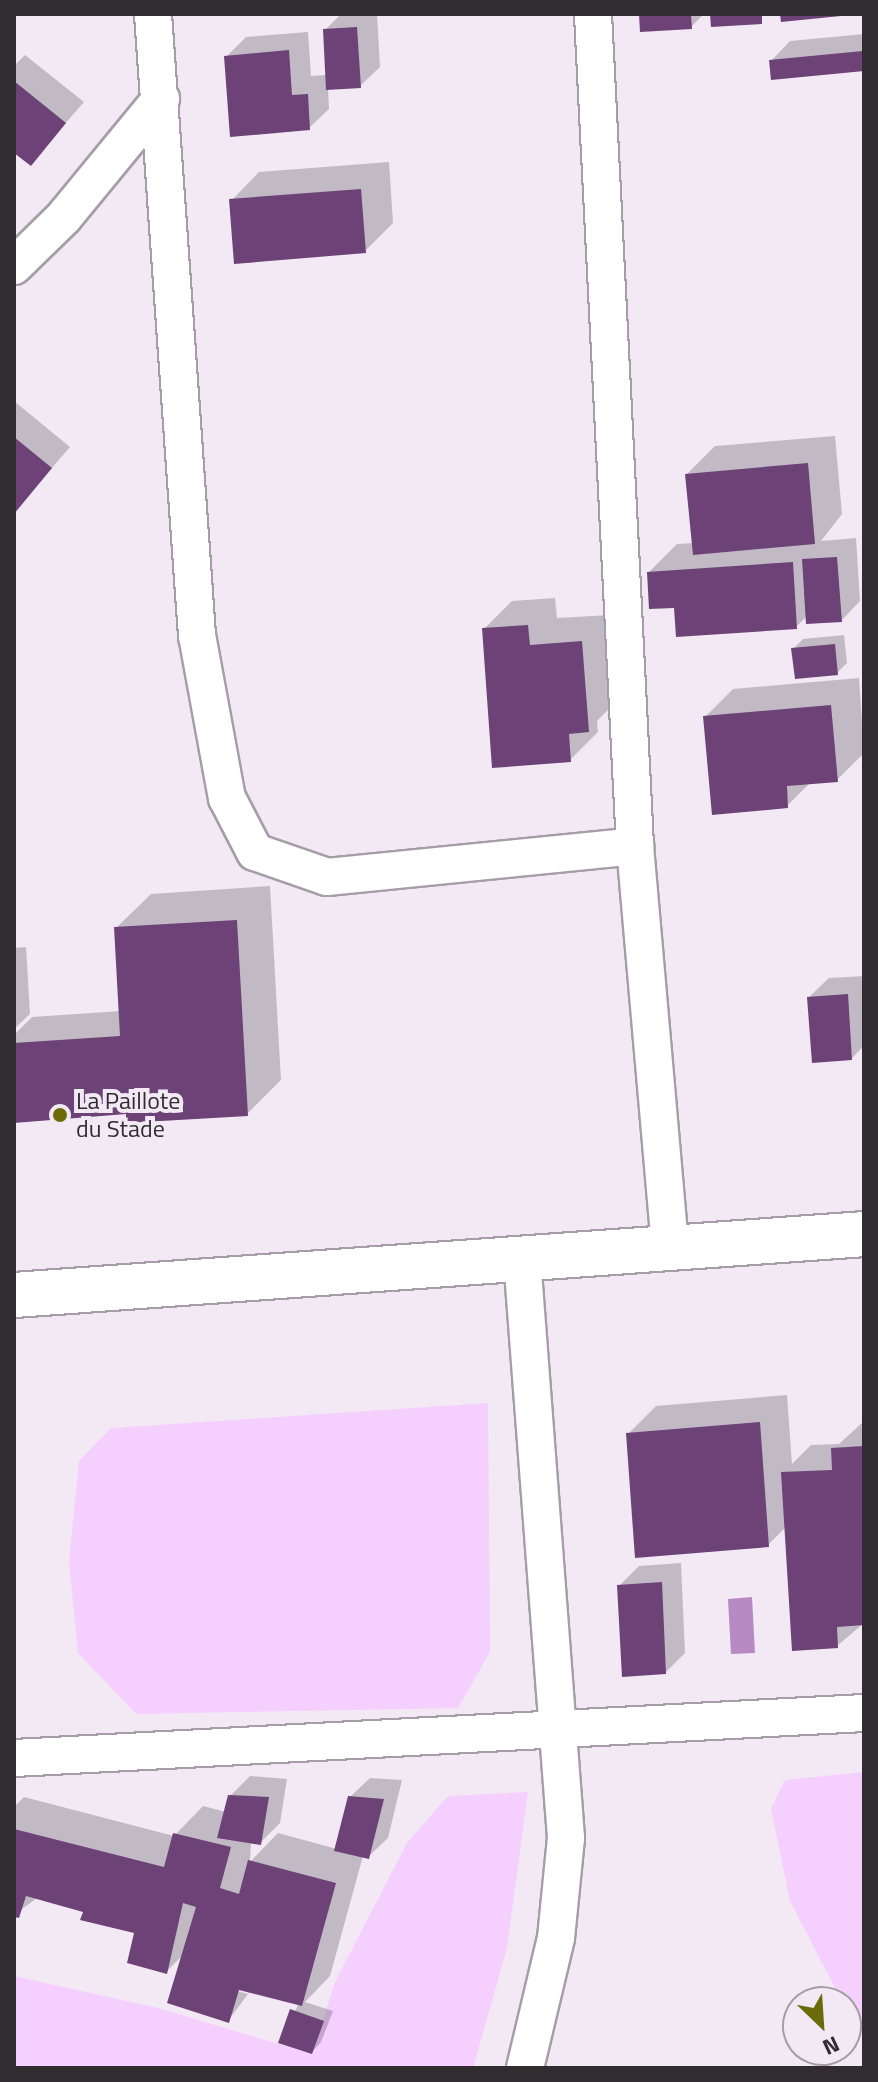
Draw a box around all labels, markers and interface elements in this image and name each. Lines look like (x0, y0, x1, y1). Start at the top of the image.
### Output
place label: La Paillote du Stade (76, 1087, 180, 1143)
marker: La Paillote du Stade (51, 1106, 69, 1124)
north arrow (782, 1986, 862, 2066)
text: N (817, 2027, 845, 2065)

